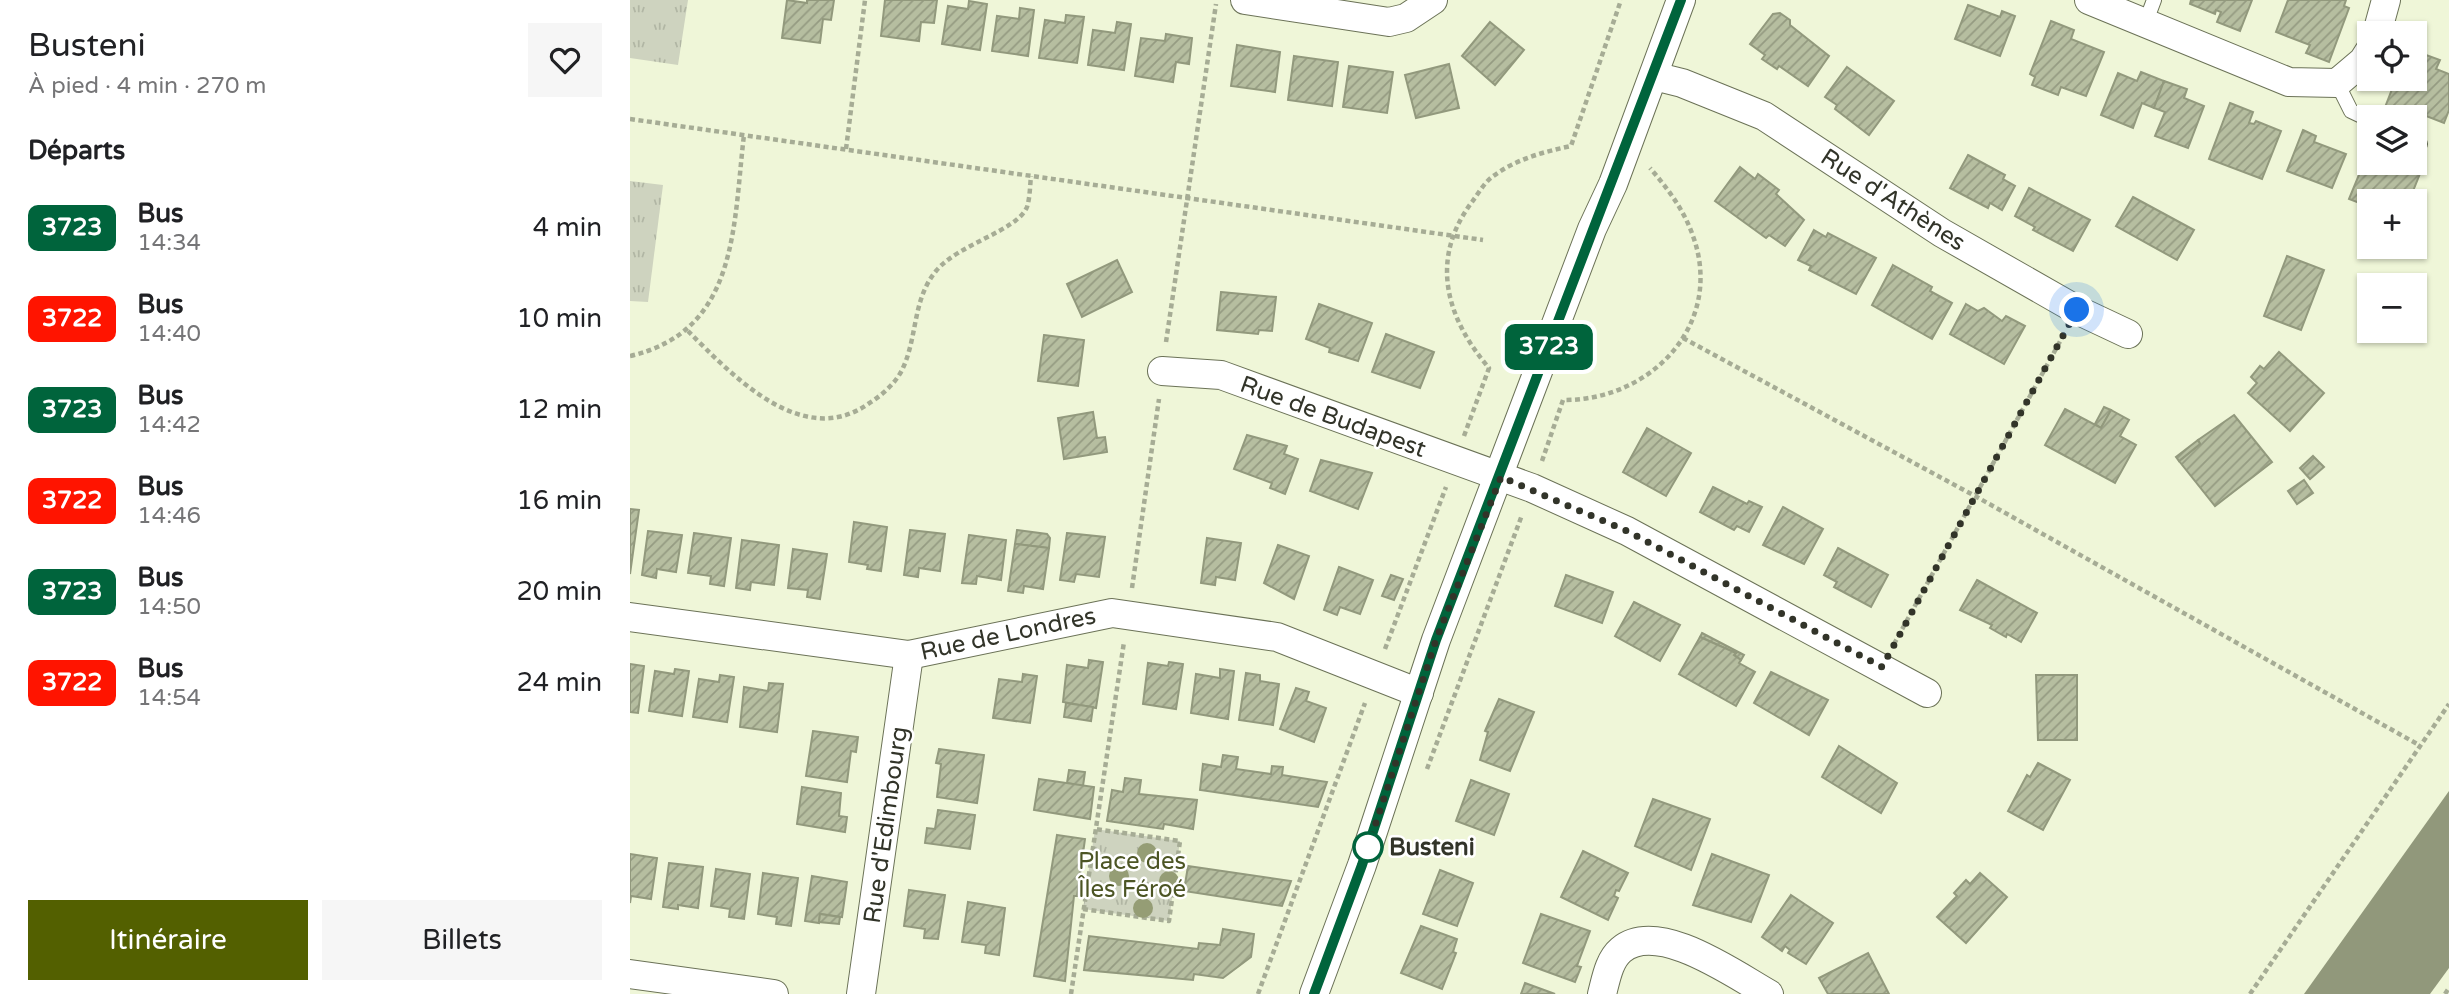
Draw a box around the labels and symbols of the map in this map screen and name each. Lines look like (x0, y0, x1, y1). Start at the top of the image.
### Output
street label: Rue d'Athènes (1815, 143, 1971, 257)
your location (2059, 292, 2094, 327)
line badge: 3723 (1500, 324, 1598, 370)
street label: Rue de Budapest (1236, 370, 1430, 464)
street label: Rue de Londres (918, 601, 1098, 667)
street label: Rue d'Edimbourg (858, 725, 914, 925)
marker: Busteni (1353, 832, 1383, 862)
place label: Busteni (1389, 833, 1475, 862)
park label: Place des Îles Féroé (1078, 847, 1186, 904)

